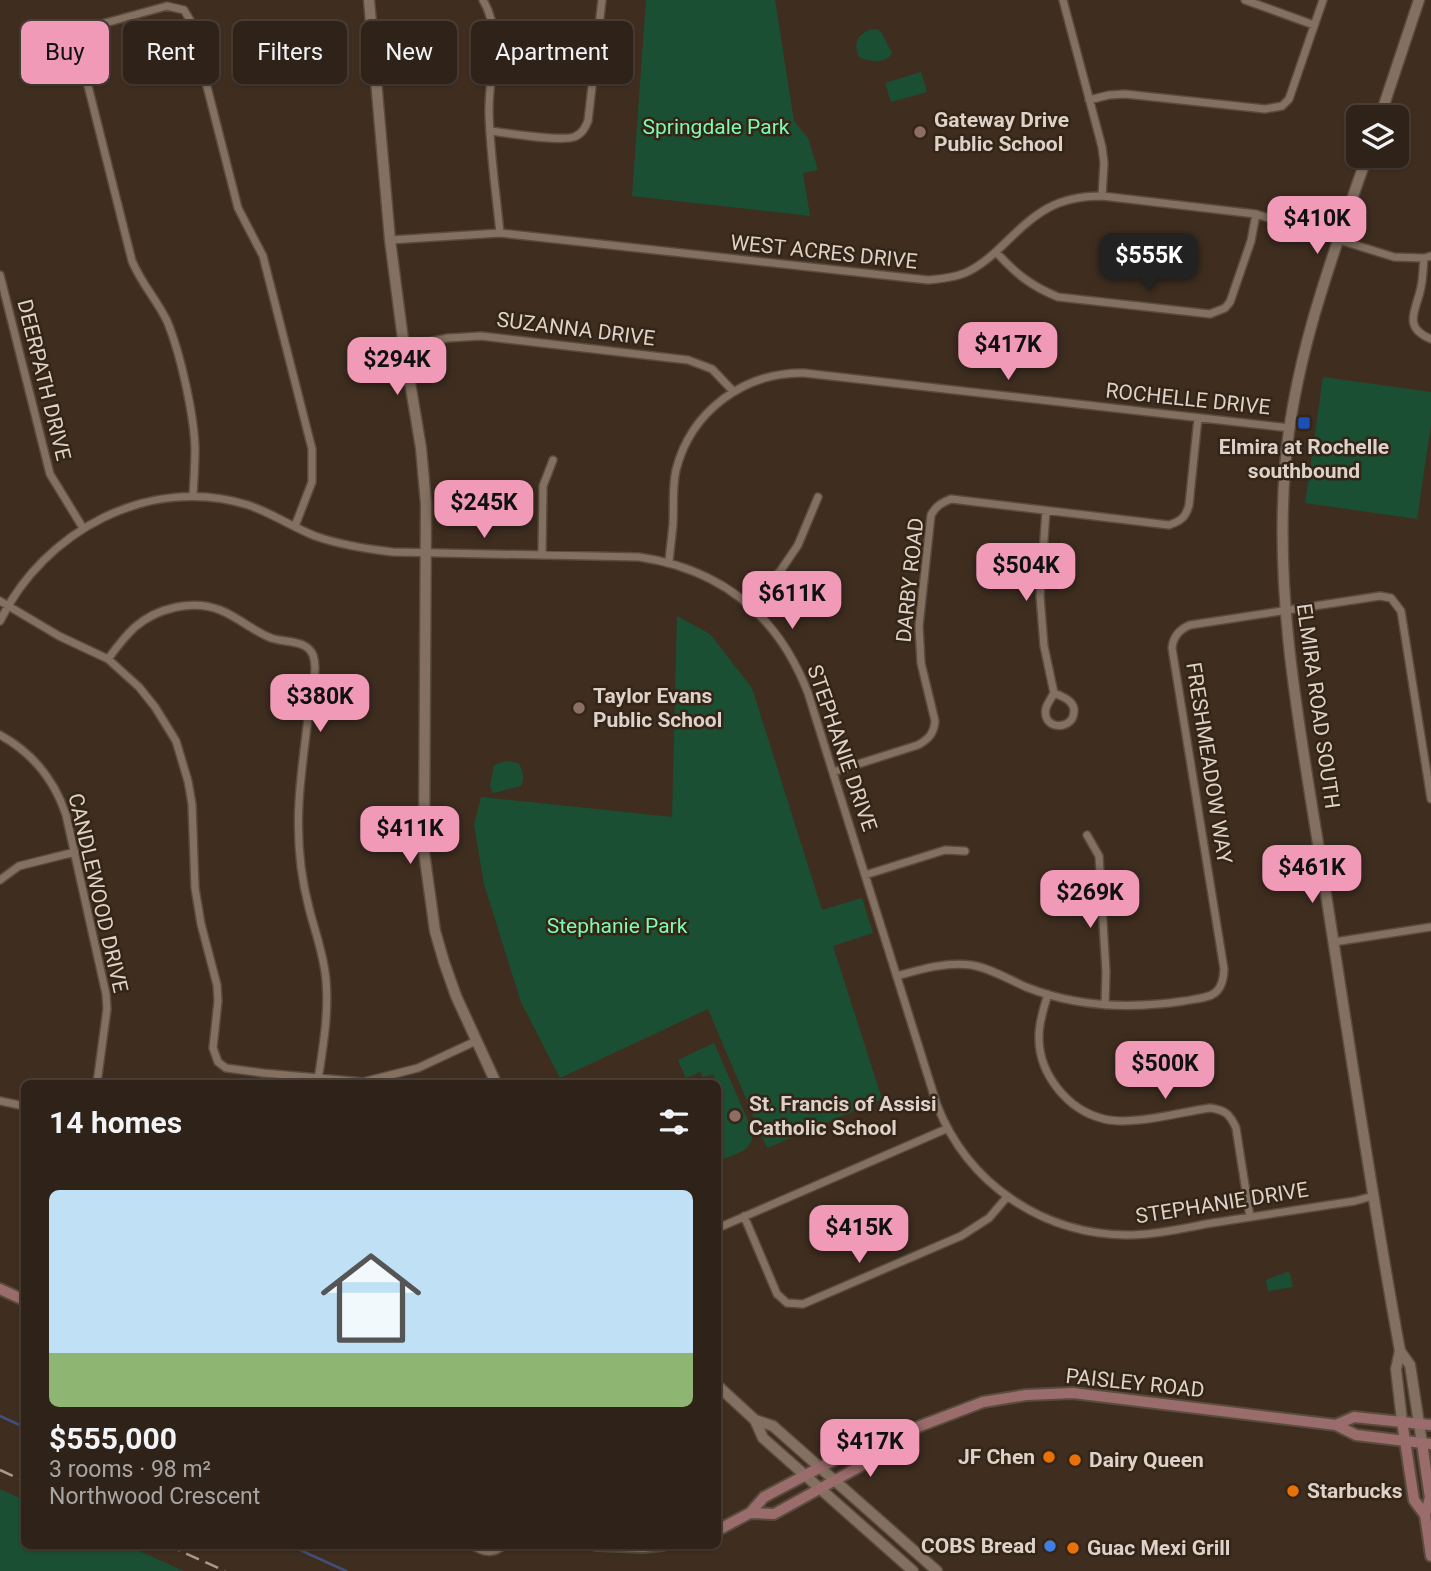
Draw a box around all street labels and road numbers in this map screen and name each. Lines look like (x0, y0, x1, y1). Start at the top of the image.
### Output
street label: WEST ACRES DRIVE (729, 230, 919, 274)
street label: DEERPATH DRIVE (12, 297, 76, 463)
street label: SUZANNA DRIVE (495, 307, 657, 351)
street label: ROCHELLE DRIVE (1104, 378, 1272, 420)
street label: DARBY ROAD (892, 516, 928, 644)
street label: ELMIRA ROAD SOUTH (1292, 602, 1344, 810)
street label: FRESHMEADOW WAY (1181, 661, 1237, 866)
street label: STEPHANIE DRIVE (802, 662, 882, 835)
street label: CANDLEWOOD DRIVE (63, 791, 133, 995)
street label: STEPHANIE DRIVE (1134, 1177, 1310, 1229)
street label: PAISLEY ROAD (1064, 1364, 1206, 1402)

